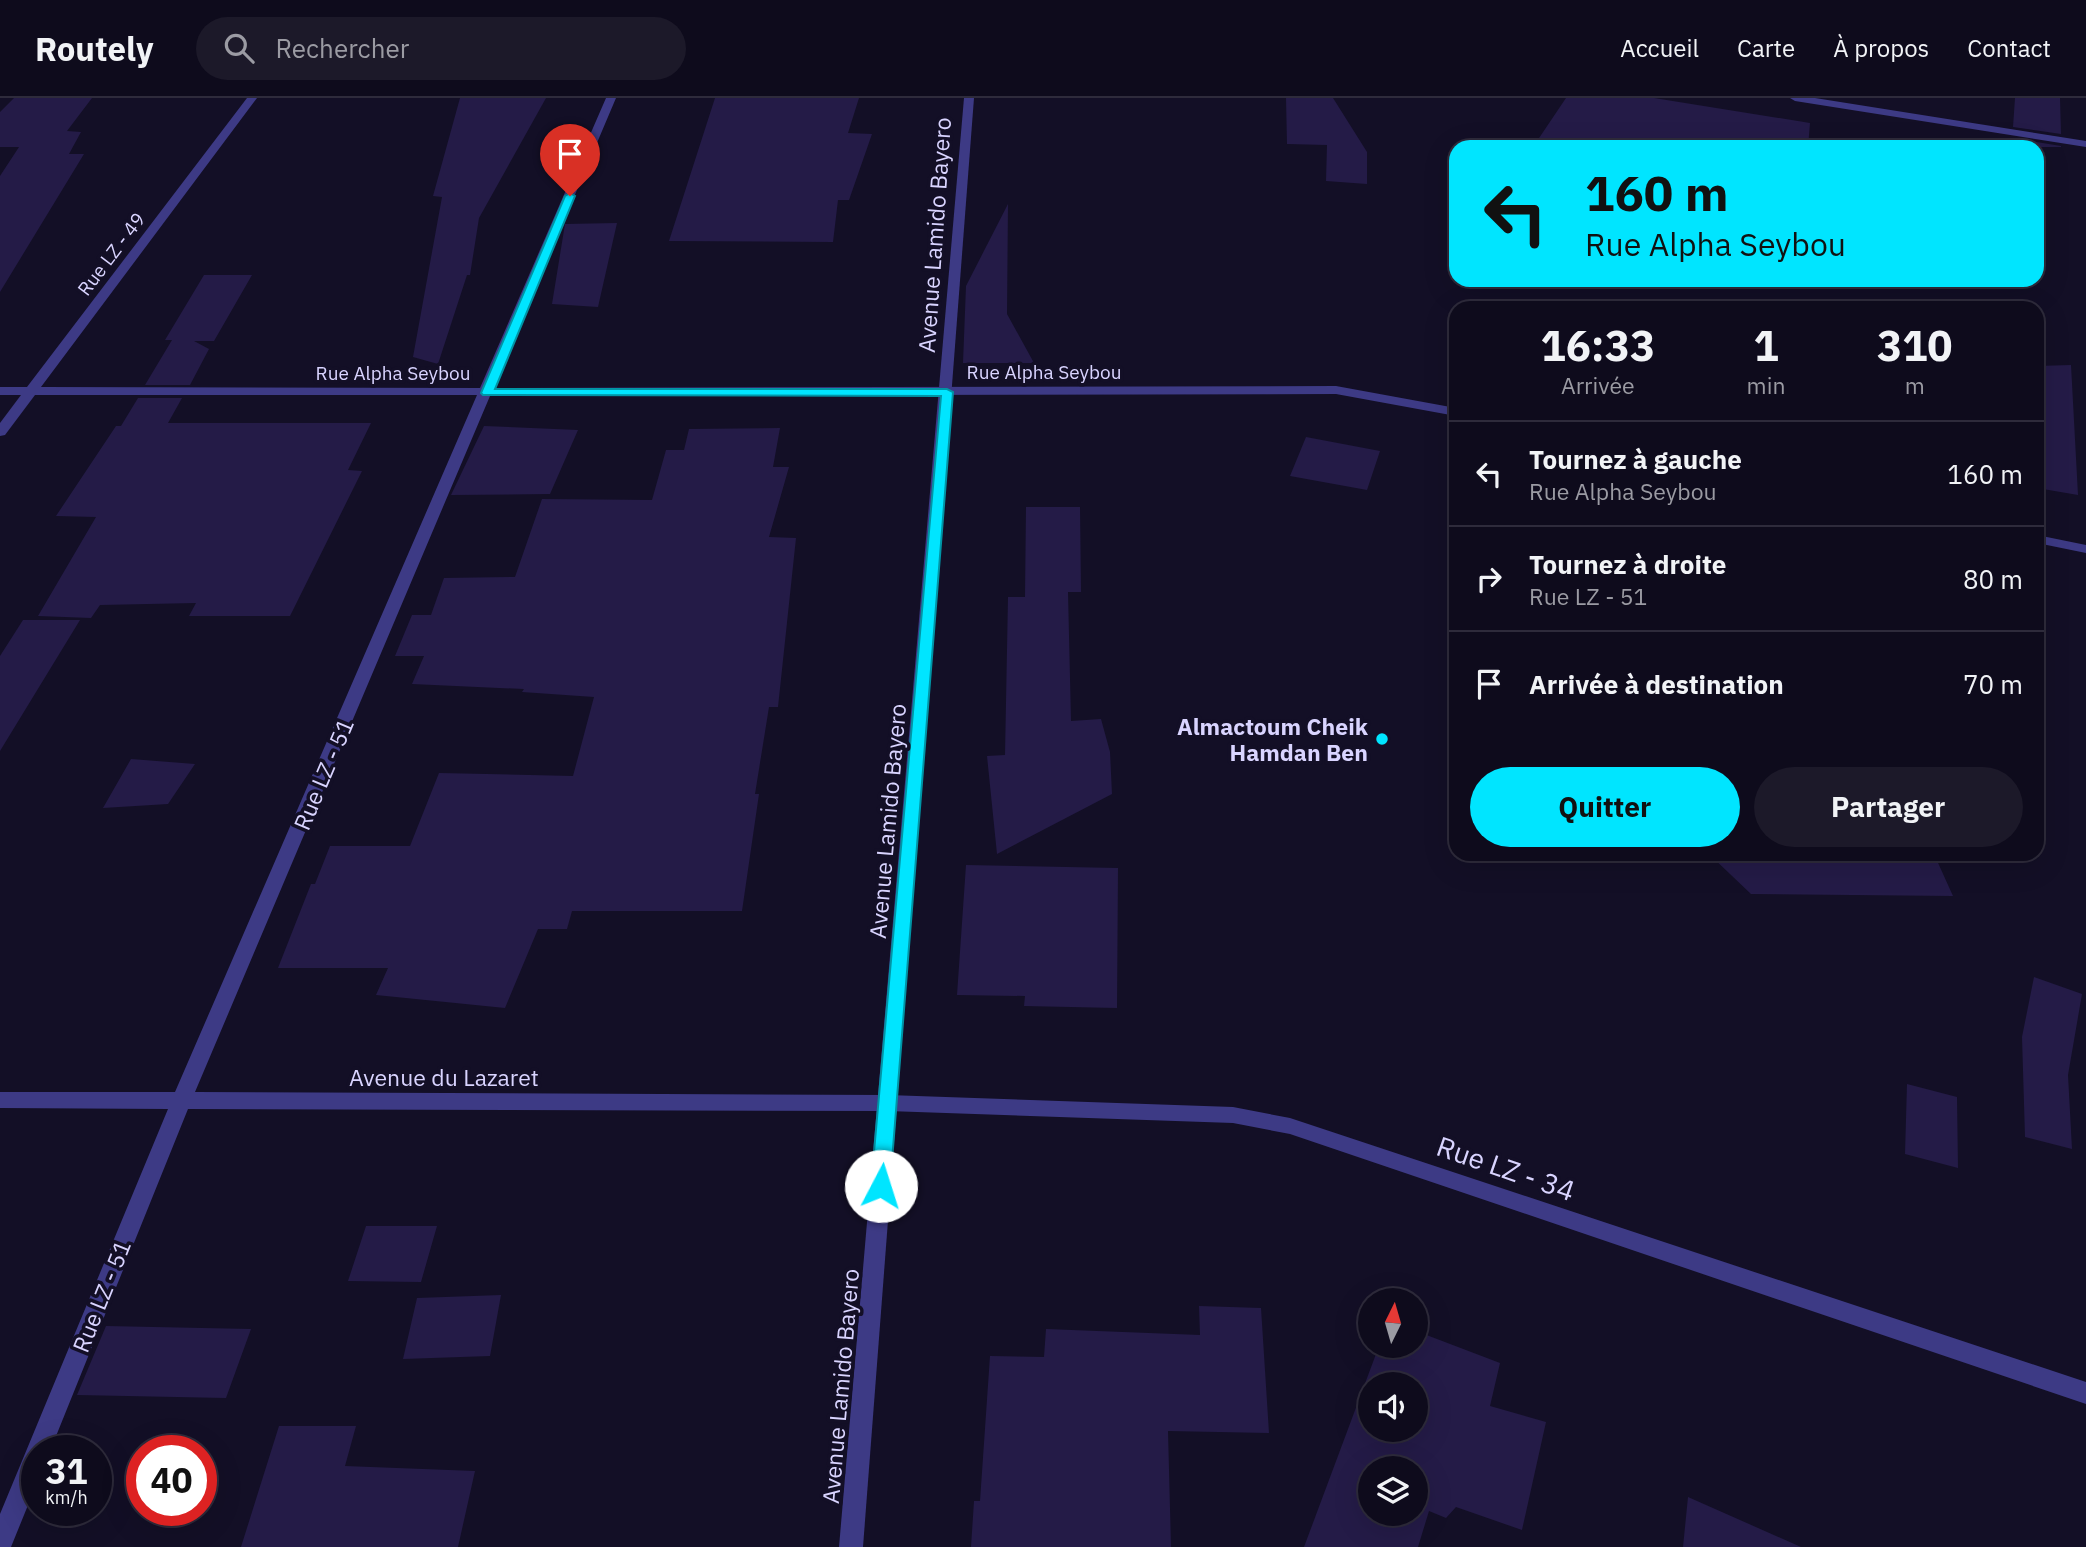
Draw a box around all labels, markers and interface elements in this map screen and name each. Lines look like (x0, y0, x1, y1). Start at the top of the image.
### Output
search box (196, 17, 686, 80)
text: Routely (35, 27, 154, 70)
icon: search (220, 29, 258, 67)
text: Rechercher (276, 31, 409, 65)
text: Accueil (1620, 32, 1699, 64)
text: Carte (1737, 32, 1795, 64)
text: À propos (1833, 32, 1929, 64)
text: Contact (1967, 32, 2051, 64)
street label: Avenue Lamido Bayero (911, 116, 957, 354)
pin (540, 124, 600, 196)
icon: arrive (551, 135, 589, 173)
text: 160 m (1585, 161, 1729, 224)
icon: left (1470, 168, 1561, 259)
street label: Rue LZ - 49 (72, 208, 150, 300)
text: Rue Alpha Seybou (1585, 223, 1846, 265)
text: 16:33 (1540, 318, 1655, 373)
text: 1 (1753, 318, 1779, 373)
text: 310 (1877, 318, 1953, 373)
street label: Rue Alpha Seybou (967, 360, 1121, 384)
street label: Rue Alpha Seybou (316, 361, 470, 385)
text: Arrivée (1561, 370, 1635, 400)
text: min (1747, 370, 1785, 400)
text: m (1905, 370, 1925, 400)
text: Tournez à gauche (1529, 442, 1742, 476)
icon: left (1470, 455, 1508, 493)
text: 160 m (1947, 457, 2023, 491)
text: Rue Alpha Seybou (1529, 476, 1717, 506)
text: Tournez à droite (1529, 547, 1726, 581)
icon: right (1470, 560, 1508, 598)
text: 80 m (1963, 562, 2023, 596)
text: Rue LZ - 51 (1529, 581, 1647, 611)
icon: arrive (1470, 665, 1508, 703)
text: Arrivée à destination (1529, 667, 1784, 701)
text: 70 m (1963, 667, 2023, 701)
street label: Avenue Lamido Bayero (862, 702, 912, 940)
place label: Almactoum Cheik Hamdan Ben (1177, 711, 1369, 767)
street label: Rue LZ - 51 (286, 714, 360, 834)
marker: Almactoum Cheik Hamdan Ben (1374, 731, 1390, 747)
button: Quitter (1470, 767, 1740, 847)
button: Partager (1754, 767, 2023, 847)
street label: Avenue du Lazaret (349, 1062, 539, 1092)
street label: Rue LZ - 34 (1432, 1127, 1580, 1209)
position arrow (844, 1149, 918, 1223)
street label: Rue LZ - 51 (65, 1236, 137, 1356)
street label: Avenue Lamido Bayero (815, 1267, 865, 1505)
north arrow (1358, 1288, 1428, 1358)
map controls (1358, 1288, 1428, 1526)
button: sound (1358, 1372, 1428, 1442)
speed limit sign: 40 (126, 1435, 217, 1526)
text: 31 (45, 1448, 88, 1494)
button: layers (1358, 1456, 1428, 1526)
text: km/h (45, 1486, 88, 1509)

